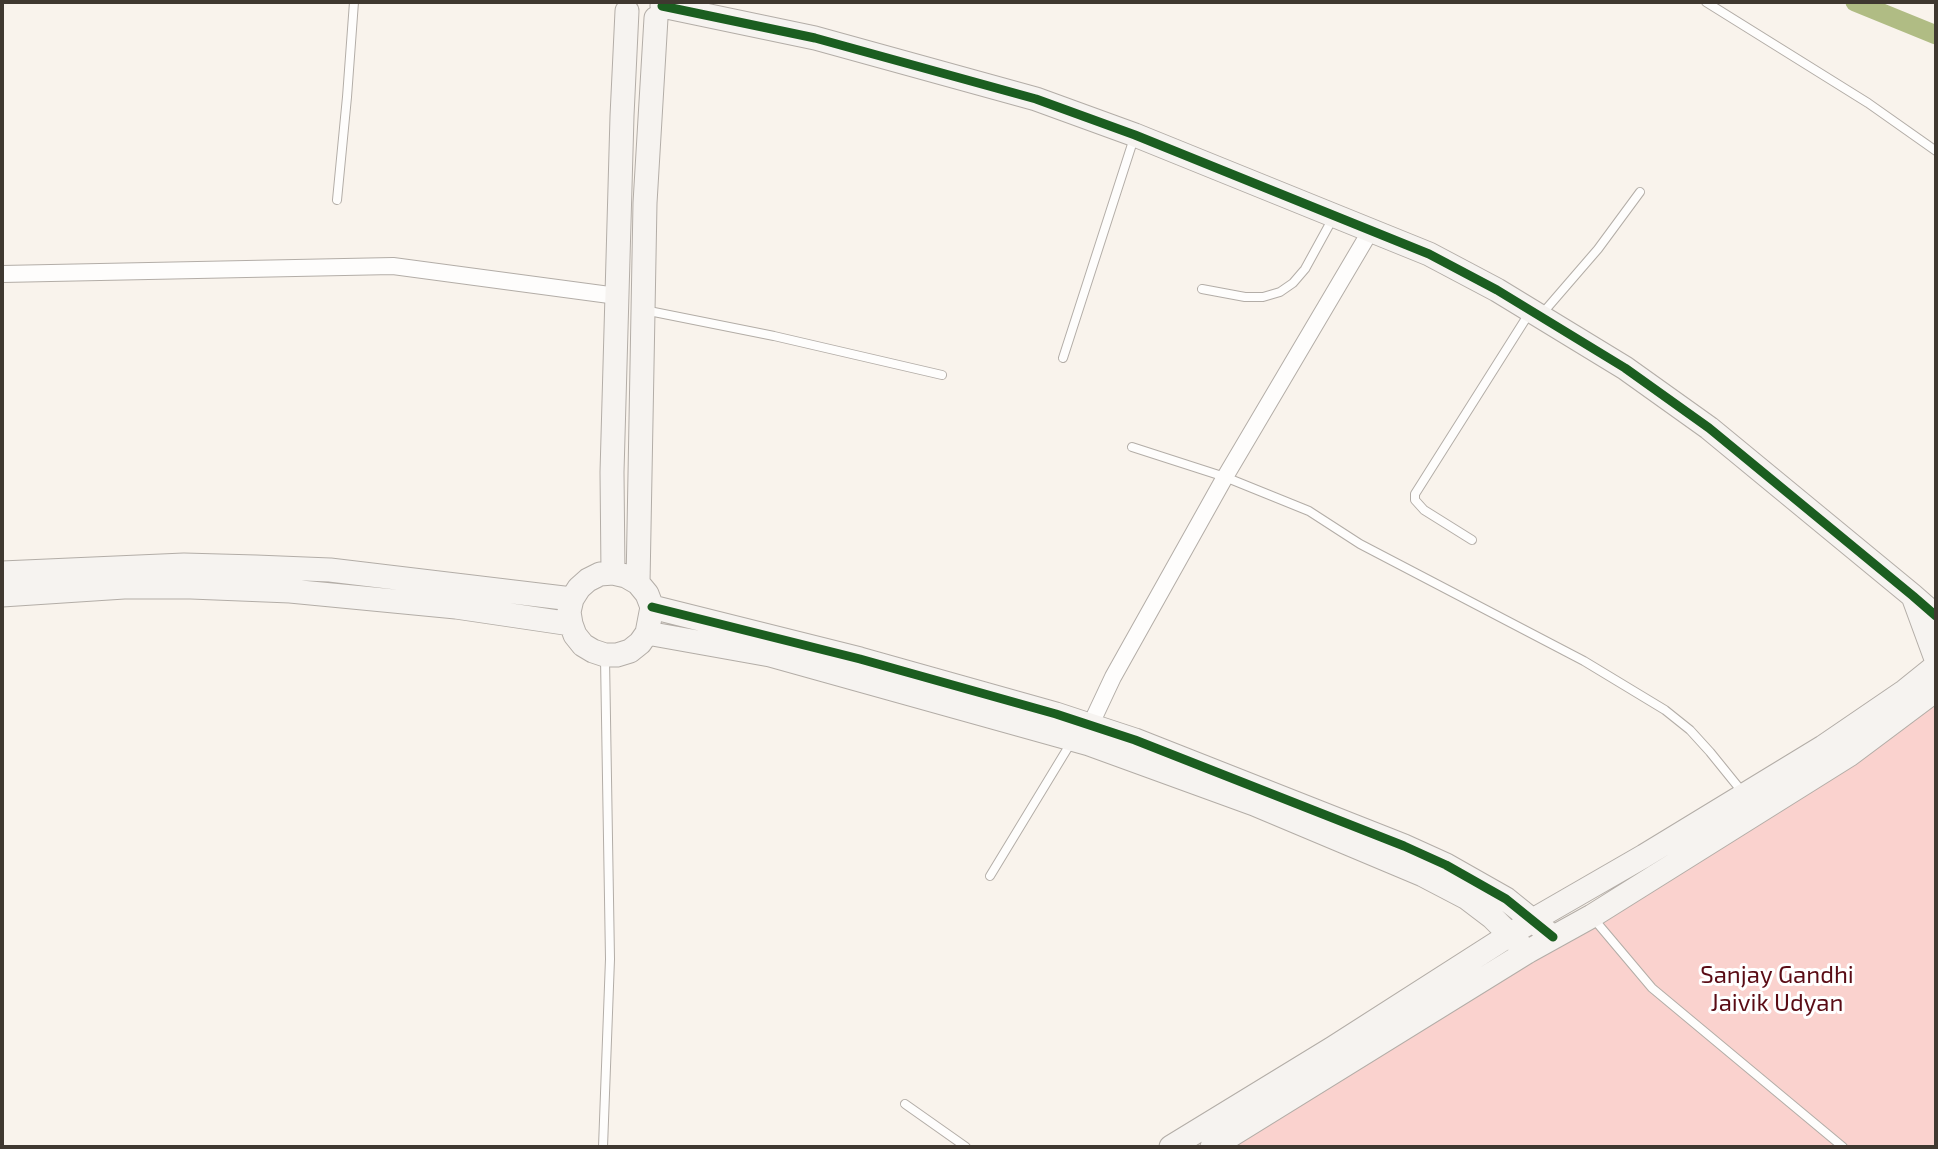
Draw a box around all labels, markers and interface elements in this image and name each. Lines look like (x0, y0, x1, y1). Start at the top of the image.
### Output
park label: Sanjay Gandhi Jaivik Udyan (1700, 961, 1854, 1017)

